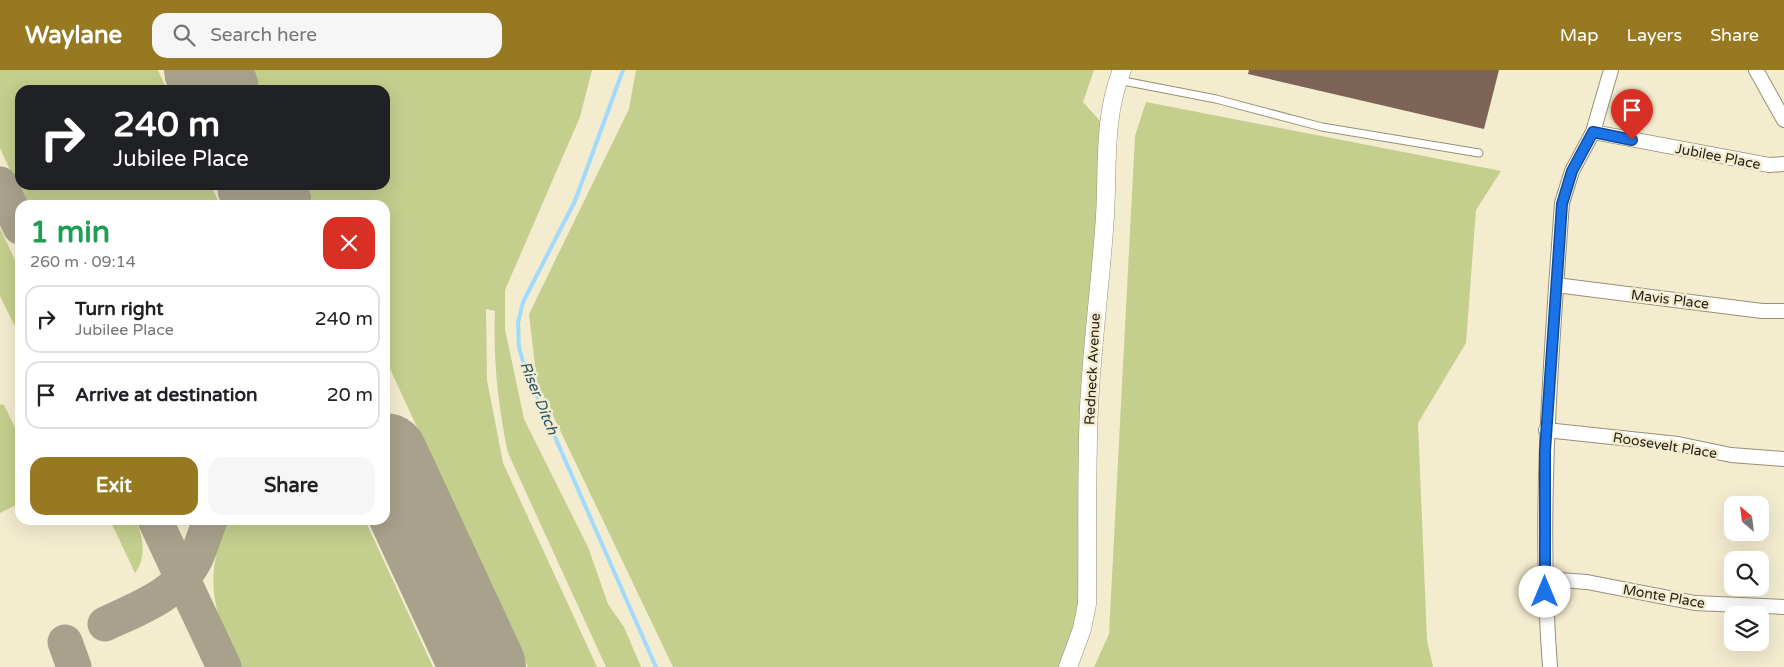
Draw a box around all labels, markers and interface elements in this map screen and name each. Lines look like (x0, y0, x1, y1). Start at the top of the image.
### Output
search box (152, 13, 502, 58)
text: Waylane (25, 21, 122, 50)
icon: search (170, 21, 198, 49)
text: Search here (210, 24, 317, 46)
text: Map (1560, 24, 1599, 46)
text: Layers (1627, 24, 1682, 46)
text: Share (1710, 24, 1759, 46)
pin (1611, 89, 1653, 140)
icon: arrive (1618, 96, 1646, 124)
text: 240 m (113, 104, 220, 146)
icon: right (30, 105, 95, 170)
street label: Jubilee Place (1674, 140, 1762, 173)
text: Jubilee Place (113, 146, 249, 172)
text: 1 min (30, 214, 110, 251)
button: close (323, 217, 375, 269)
text: 260 m · 09:14 (30, 252, 136, 272)
street label: Mavis Place (1630, 286, 1710, 313)
text: Turn right (75, 298, 163, 320)
icon: right (32, 305, 60, 333)
text: 240 m (315, 308, 373, 330)
street label: Redneck Avenue (1081, 313, 1104, 425)
text: Jubilee Place (75, 320, 174, 340)
water label: Riser Ditch (516, 359, 562, 438)
icon: arrive (32, 381, 60, 409)
text: Arrive at destination (75, 384, 258, 406)
text: 20 m (327, 384, 373, 406)
street label: Roosevelt Place (1612, 429, 1718, 462)
button: Exit (30, 457, 198, 515)
button: Share (208, 457, 375, 515)
north arrow (1724, 496, 1769, 541)
map controls (1724, 496, 1769, 651)
button: search (1724, 551, 1769, 596)
position arrow (1518, 565, 1570, 617)
street label: Monte Place (1622, 581, 1706, 612)
button: layers (1724, 606, 1769, 651)

